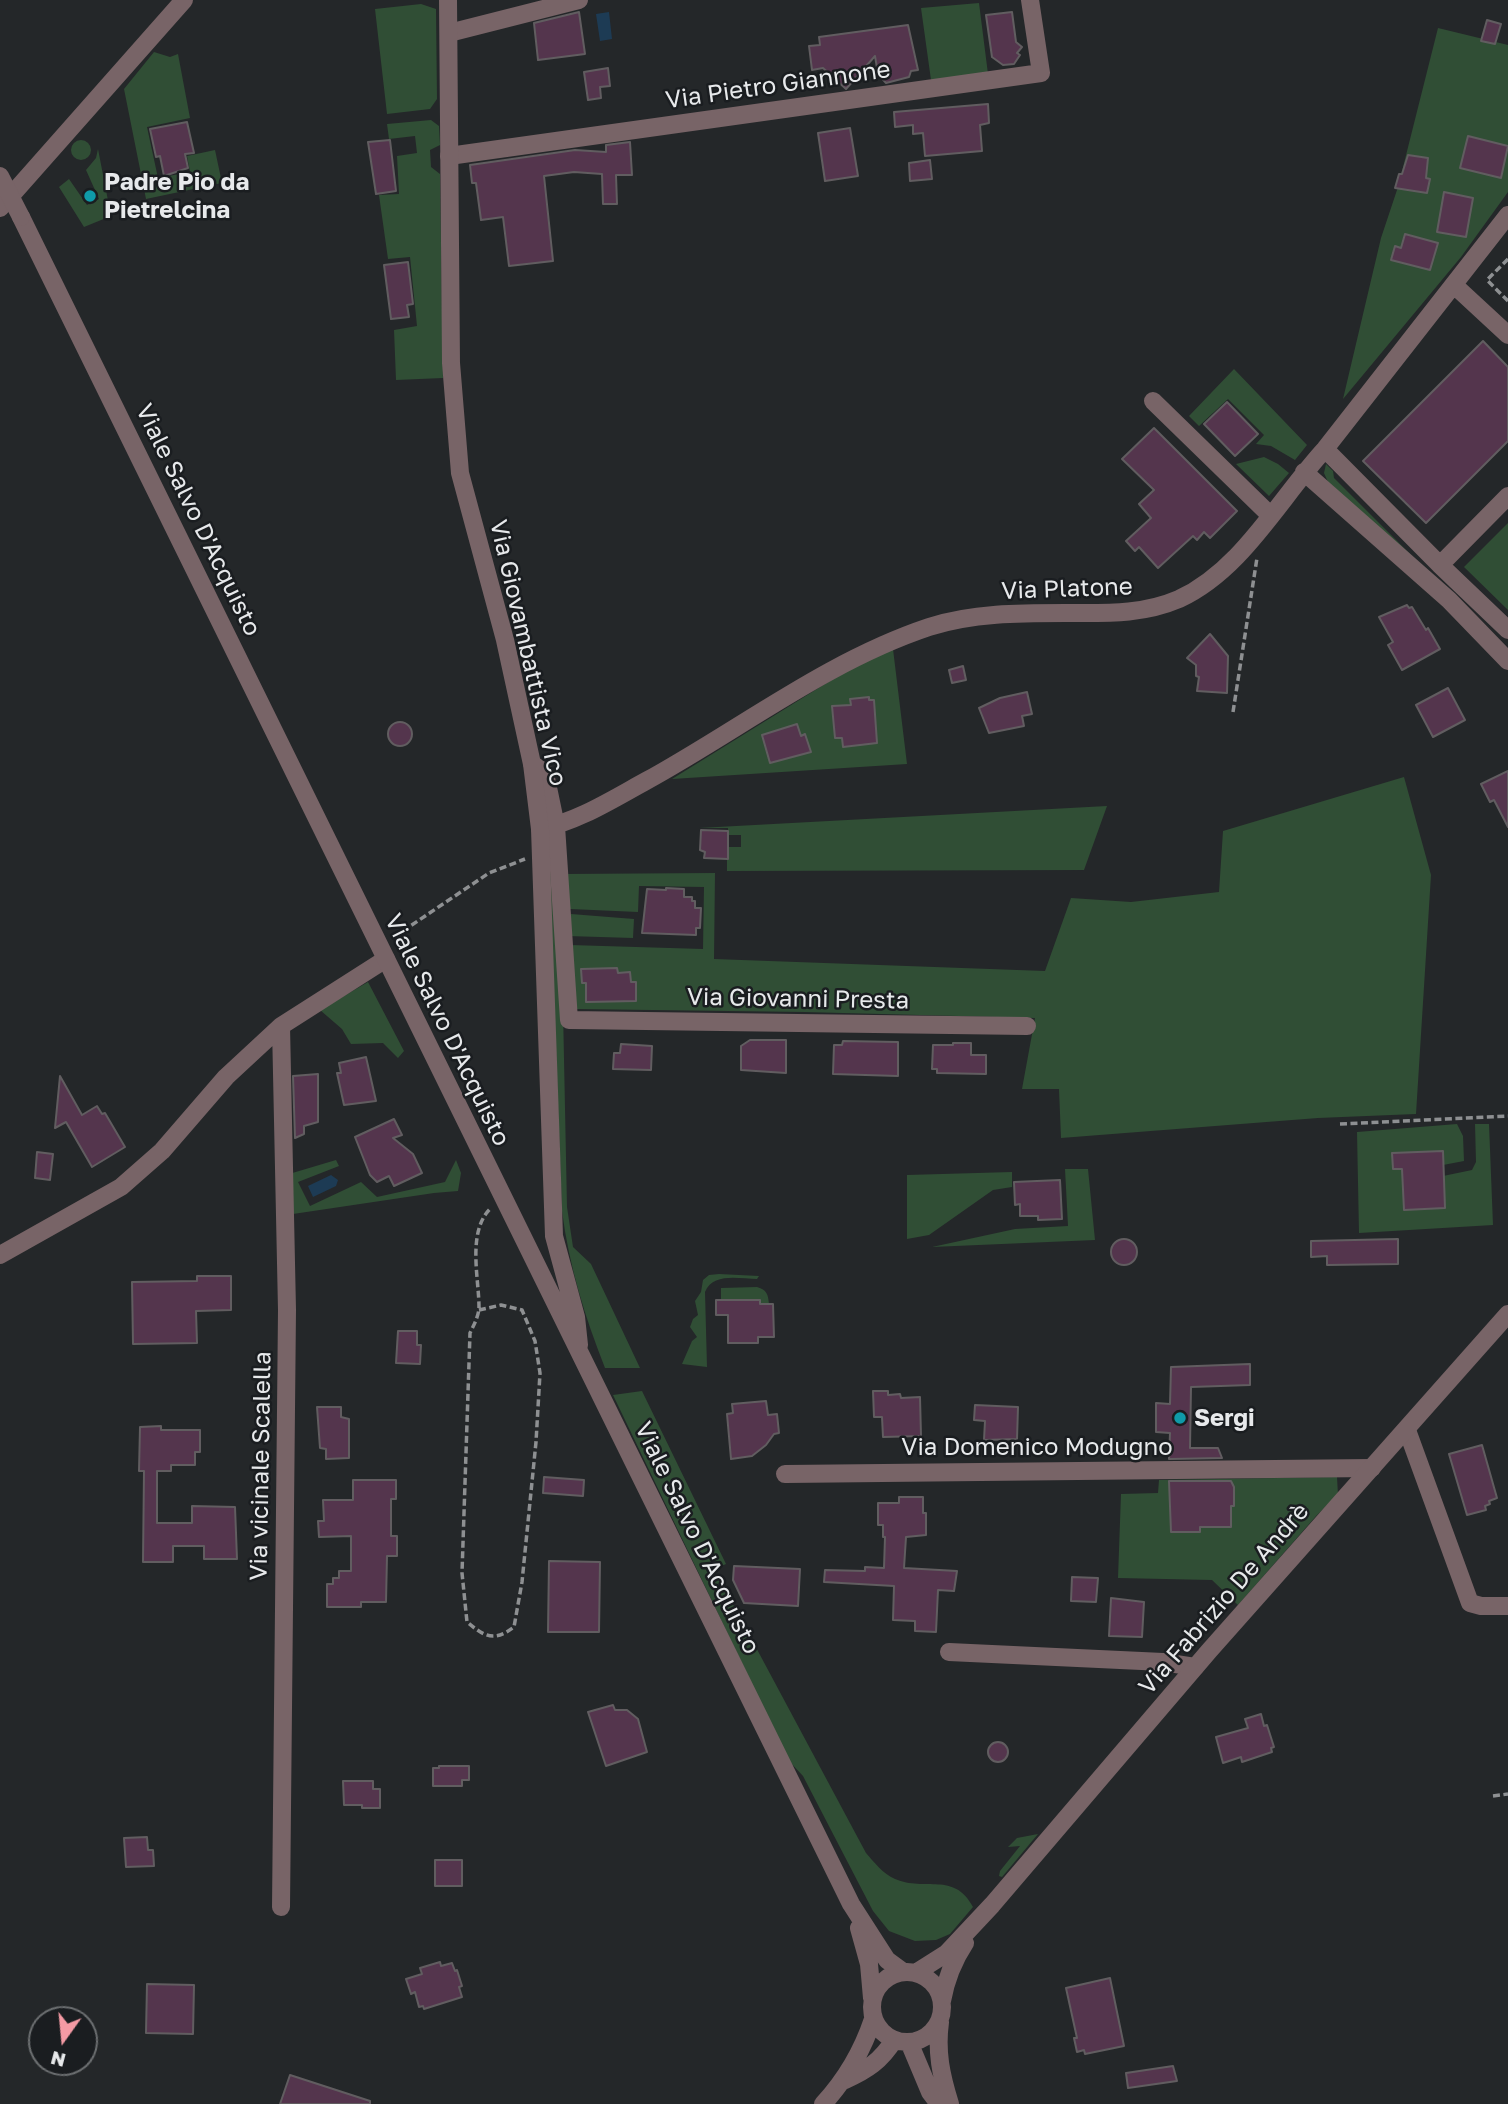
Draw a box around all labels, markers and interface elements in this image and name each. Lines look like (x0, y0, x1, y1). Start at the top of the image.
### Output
street label: Via Pietro Giannone (664, 55, 892, 115)
place label: Padre Pio da Pietrelcina (104, 168, 249, 224)
marker: Padre Pio da Pietrelcina (82, 188, 98, 204)
street label: Viale Salvo D'Acquisto (129, 399, 267, 641)
street label: Via Giovambattista Vico (483, 517, 573, 789)
street label: Via Platone (1001, 572, 1133, 606)
street label: Viale Salvo D'Acquisto (378, 909, 516, 1151)
street label: Via Giovanni Presta (687, 983, 909, 1015)
street label: Via vicinale Scalella (245, 1351, 277, 1581)
place label: Sergi (1194, 1404, 1255, 1432)
marker: Sergi (1172, 1410, 1188, 1426)
street label: Viale Salvo D'Acquisto (628, 1417, 766, 1659)
street label: Via Domenico Modugno (901, 1433, 1173, 1461)
street label: Via Fabrizio De Andrè (1133, 1497, 1315, 1701)
north arrow (28, 2006, 98, 2076)
text: N (48, 2047, 68, 2073)

